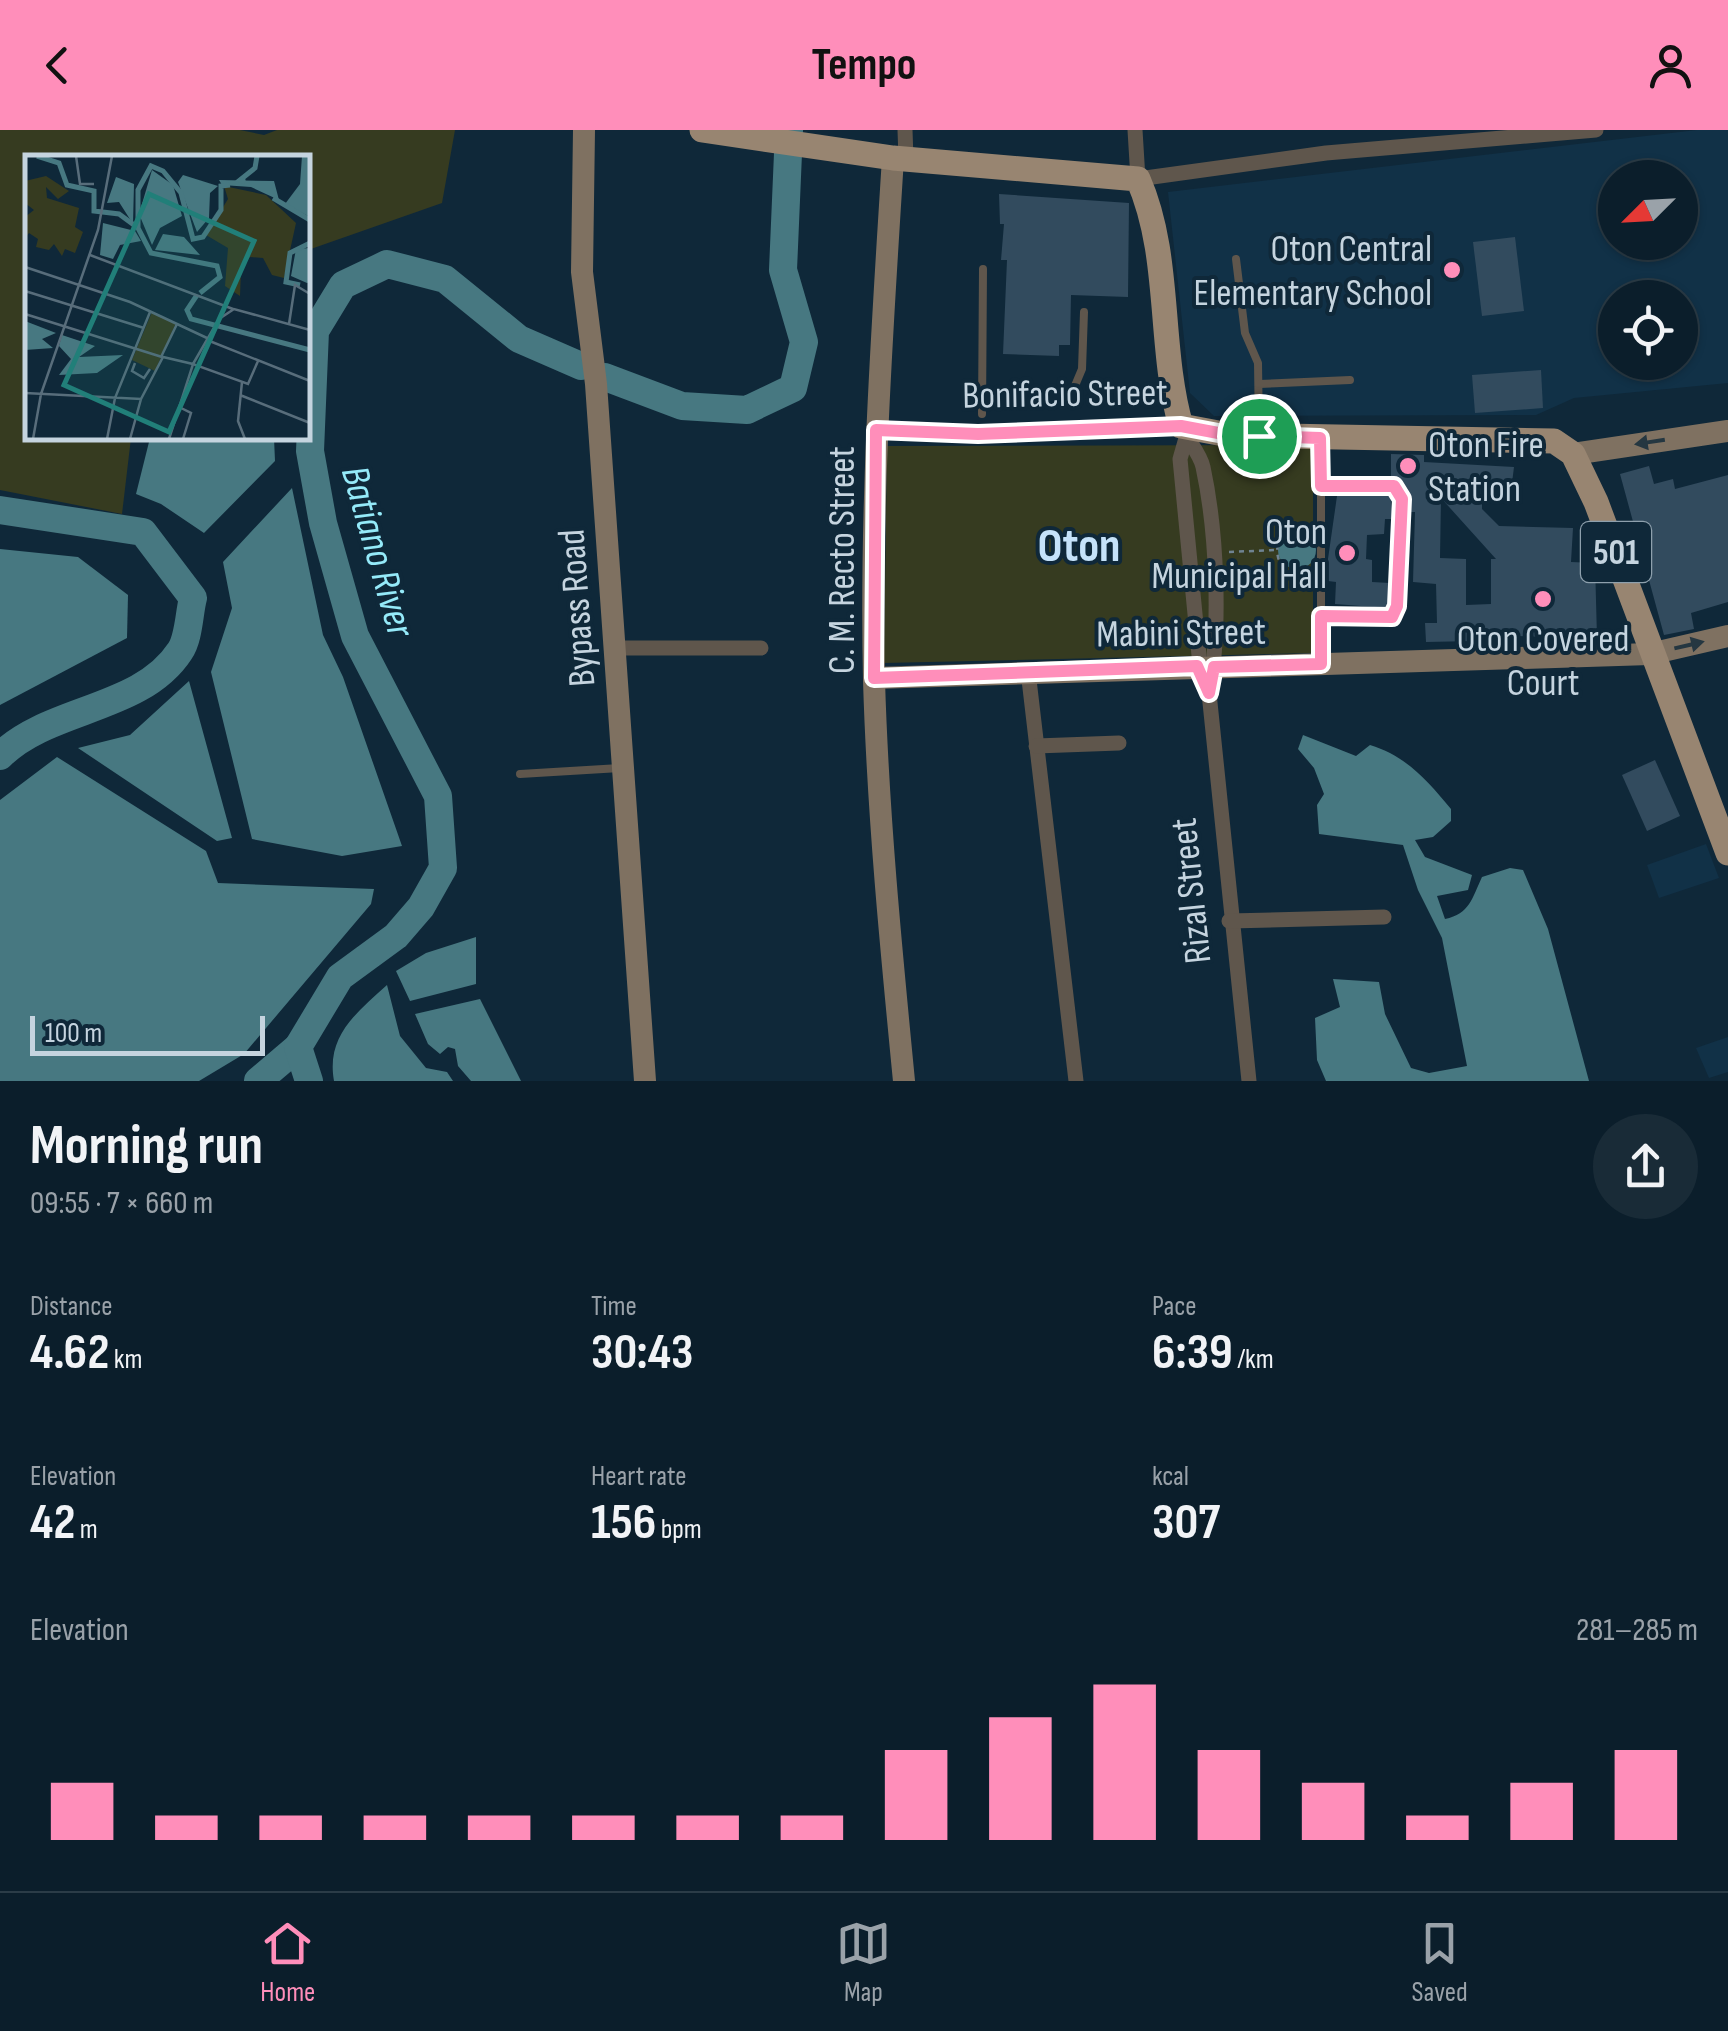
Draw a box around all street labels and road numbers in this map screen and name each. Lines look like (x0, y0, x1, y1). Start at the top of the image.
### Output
street label: Bonifacio Street (962, 370, 1168, 419)
street label: C. M. Recto Street (820, 446, 865, 674)
road number: 501 (1581, 522, 1651, 582)
street label: Bypass Road (550, 528, 605, 688)
street label: Mabini Street (1096, 610, 1266, 657)
street label: Rizal Street (1161, 816, 1222, 966)

